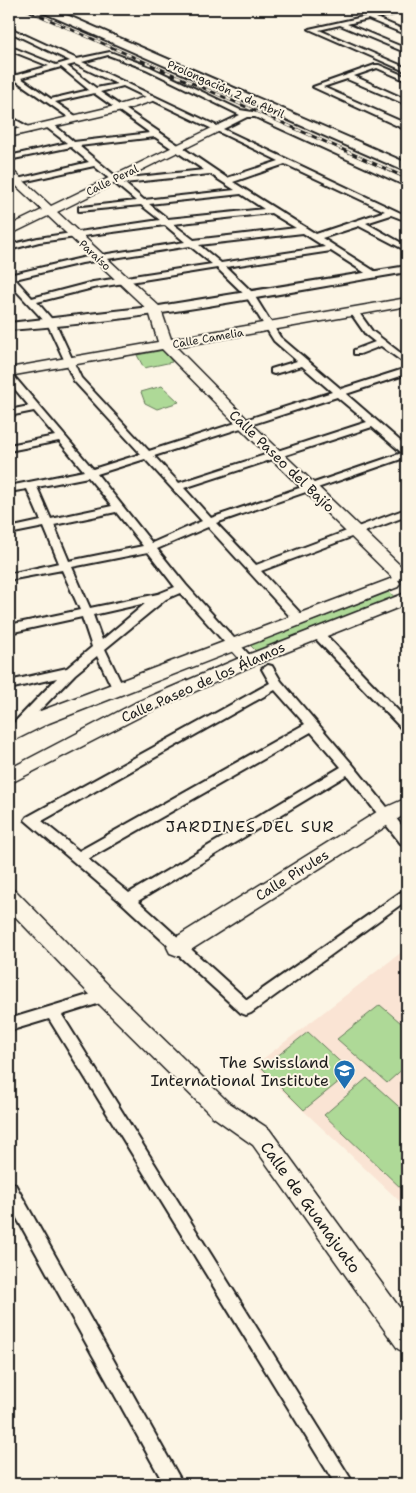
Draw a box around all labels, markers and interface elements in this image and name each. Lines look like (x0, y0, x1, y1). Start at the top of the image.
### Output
street label: Prolongación 2 de Abril (165, 57, 287, 122)
street label: Calle Peral (84, 161, 141, 200)
street label: Paraíso (75, 237, 114, 274)
street label: Calle Camelia (171, 325, 245, 352)
street label: Calle Paseo del Bajío (225, 406, 339, 516)
street label: Calle Paseo de los Álamos (118, 638, 288, 726)
district label: JARDINES DEL SUR (165, 816, 335, 837)
street label: Calle Pirules (252, 845, 332, 905)
place label: The Swissland International Institute (150, 1052, 329, 1091)
school or university icon: The Swissland International Institute (333, 1059, 357, 1090)
street label: Calle de Guanajuato (256, 1137, 365, 1277)

